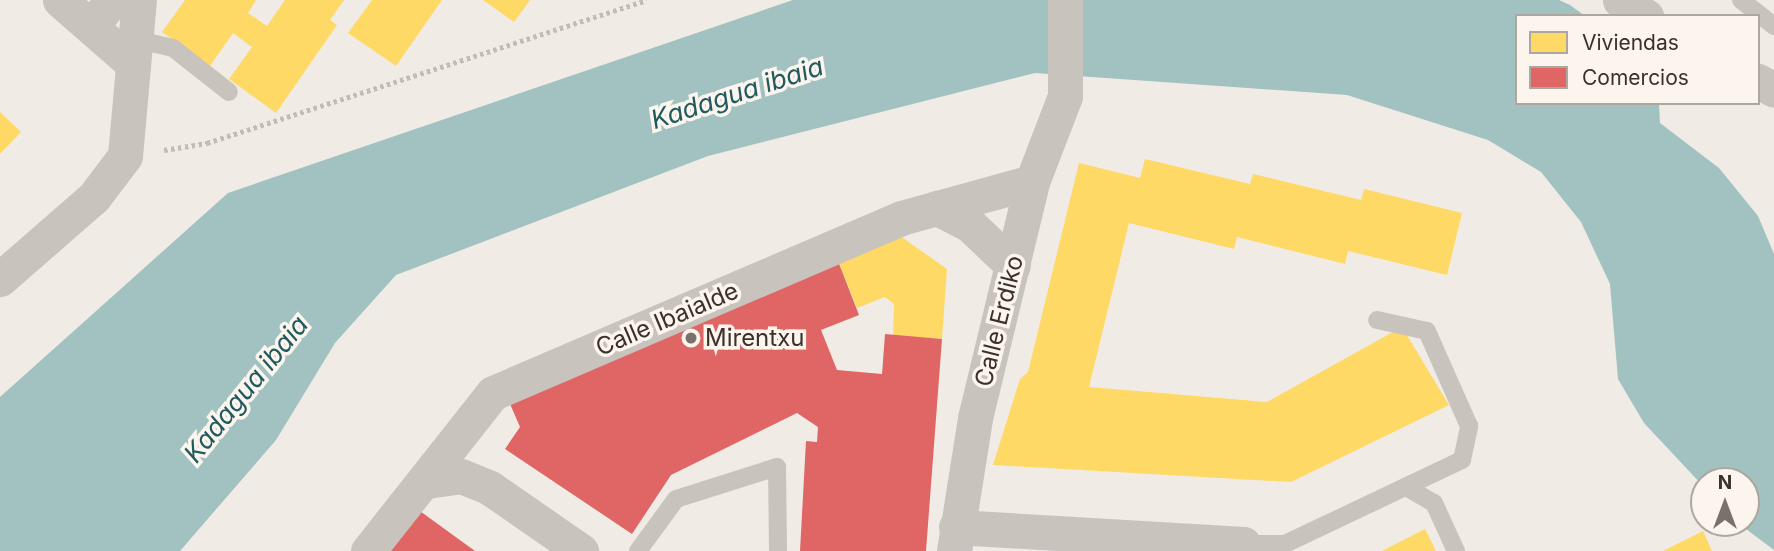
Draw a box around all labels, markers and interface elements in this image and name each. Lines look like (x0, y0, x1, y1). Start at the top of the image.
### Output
legend (1515, 14, 1760, 105)
text: Viviendas (1582, 30, 1679, 55)
water label: Kadagua ibaia (647, 50, 827, 136)
text: Comercios (1582, 65, 1689, 90)
street label: Calle Erdiko (969, 253, 1029, 389)
street label: Calle Ibaialde (591, 276, 743, 362)
water label: Kadagua ibaia (177, 309, 315, 469)
place label: Mirentxu (705, 324, 804, 352)
marker: Mirentxu (683, 330, 699, 346)
north arrow (1690, 467, 1760, 537)
text: N (1718, 471, 1732, 494)

